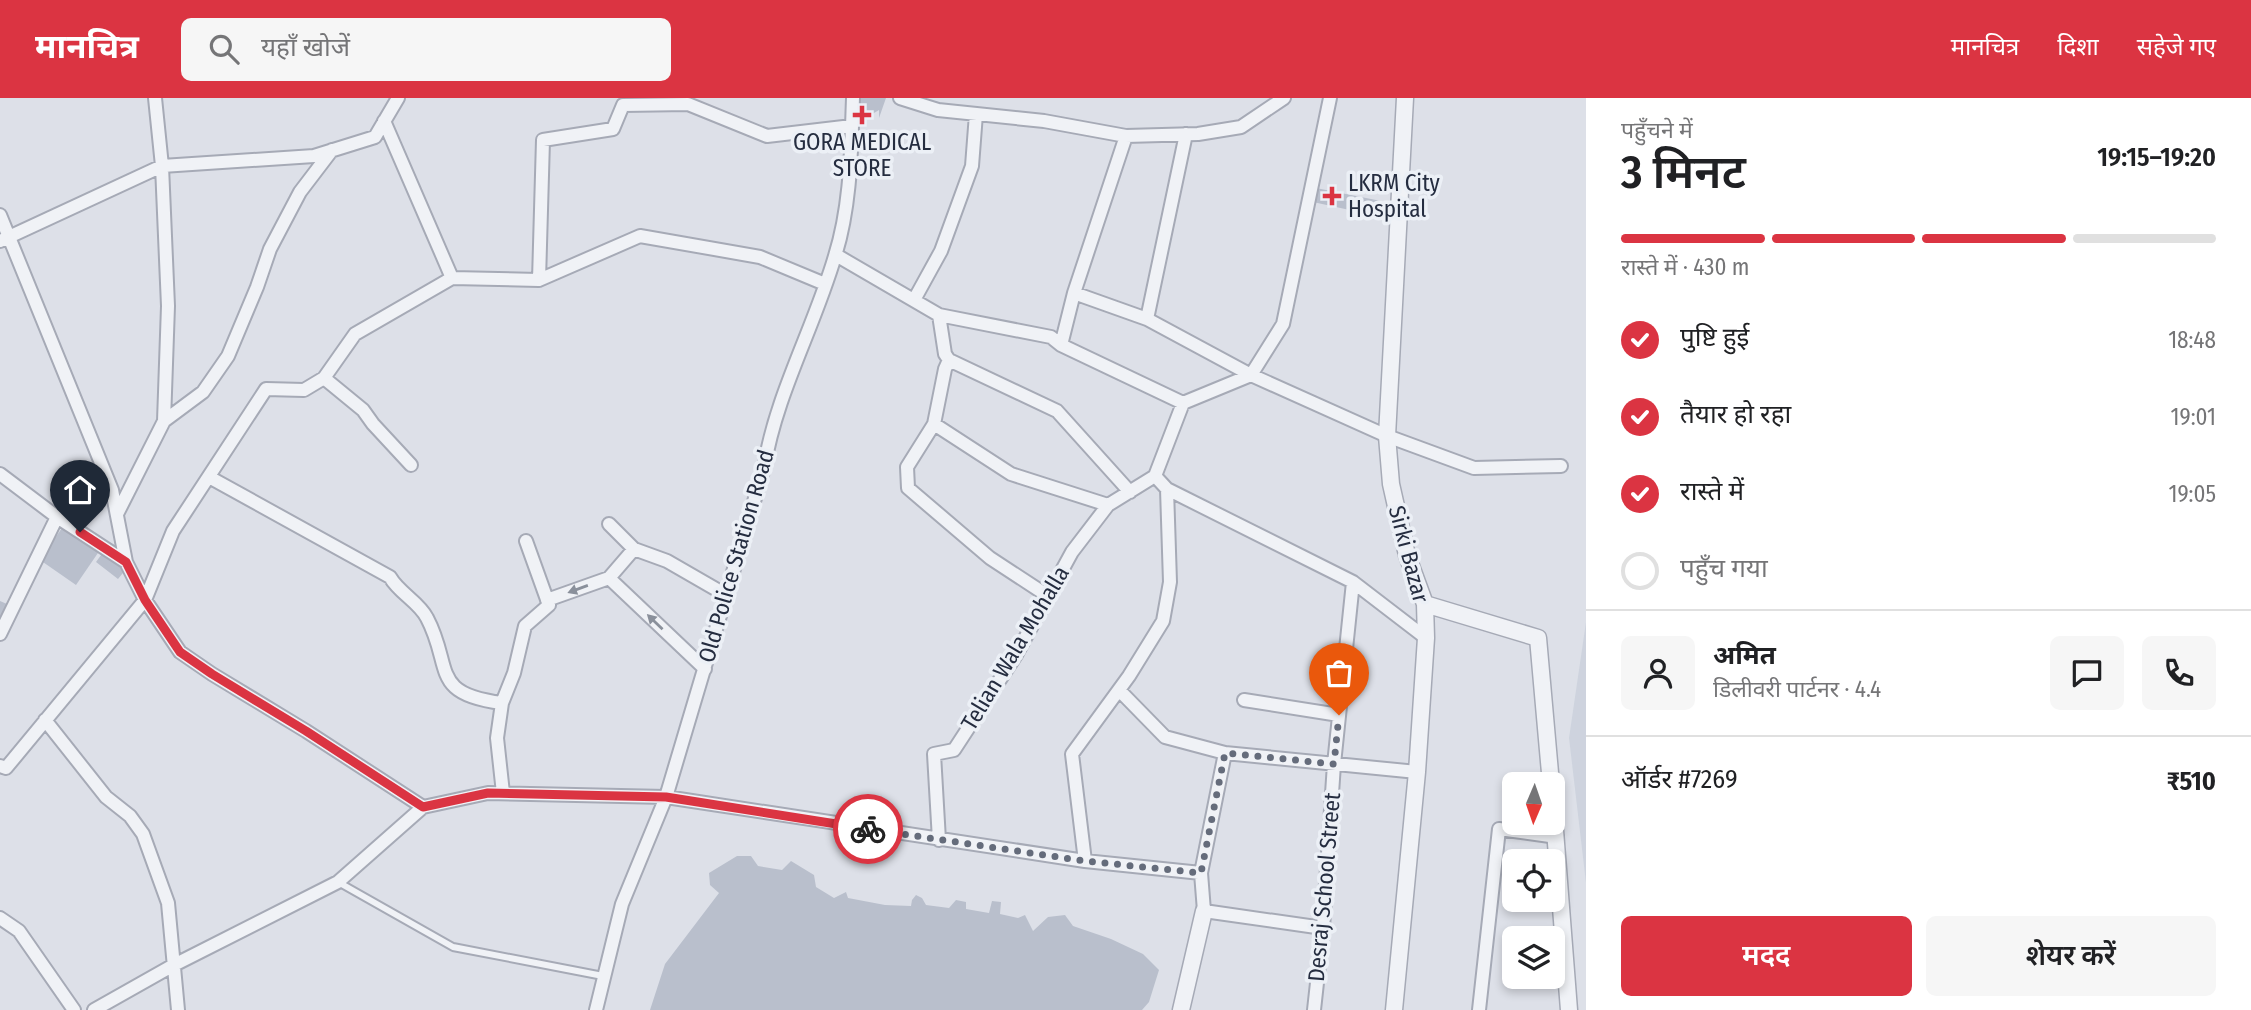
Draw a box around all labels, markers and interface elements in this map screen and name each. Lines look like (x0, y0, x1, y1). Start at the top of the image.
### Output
search box (181, 18, 671, 81)
text: मानचित्र (35, 27, 139, 67)
icon: search (205, 30, 243, 68)
text: यहाँ खोजें (261, 32, 350, 63)
text: मानचित्र (1951, 33, 2019, 61)
text: दिशा (2057, 33, 2099, 61)
text: सहेजे गए (2137, 33, 2216, 61)
marker: GORA MEDICAL STORE (852, 105, 872, 125)
text: पहुँचने में (1621, 116, 1693, 144)
place label: GORA MEDICAL STORE (793, 128, 931, 182)
text: 19:15–19:20 (2097, 142, 2216, 173)
text: 3 मिनट (1621, 145, 1746, 200)
place label: LKRM City Hospital (1348, 169, 1441, 223)
marker: LKRM City Hospital (1322, 186, 1342, 206)
text: रास्ते में · 430 m (1621, 253, 1750, 281)
icon: check (1621, 321, 1659, 359)
text: पुष्टि हुई (1680, 322, 1749, 353)
text: 18:48 (2168, 326, 2216, 354)
icon: check (1621, 398, 1659, 436)
text: तैयार हो रहा (1680, 399, 1791, 430)
text: 19:01 (2171, 403, 2216, 431)
street label: Old Police Station Road (692, 446, 780, 666)
pin (50, 460, 110, 532)
icon: home (61, 471, 99, 509)
icon: check (1621, 475, 1659, 513)
text: रास्ते में (1680, 476, 1744, 507)
text: 19:05 (2168, 480, 2216, 508)
street label: Sirki Bazar (1383, 503, 1435, 605)
text: पहुँच गया (1680, 553, 1768, 584)
street label: Telian Wala Mohalla (955, 561, 1075, 735)
one-way arrow (567, 584, 588, 595)
one-way arrow (647, 615, 664, 631)
button: person (1621, 636, 1695, 710)
button: chat (2050, 636, 2124, 710)
button: phone (2142, 636, 2216, 710)
text: अमित (1713, 640, 1776, 671)
pin (1309, 643, 1369, 715)
icon: bag (1320, 654, 1358, 692)
text: डिलीवरी पार्टनर · 4.4 (1713, 675, 1881, 703)
text: ऑर्डर #7269 (1621, 764, 1738, 795)
text: ₹510 (2167, 766, 2216, 797)
north arrow (1502, 772, 1564, 835)
map controls (1502, 772, 1565, 989)
street label: Desraj School Street (1302, 791, 1346, 983)
courier (833, 794, 903, 864)
icon: bike (849, 810, 887, 848)
button: locate (1502, 849, 1565, 912)
button: मदद (1621, 916, 1912, 996)
button: शेयर करें (1926, 916, 2216, 996)
button: layers (1502, 926, 1565, 989)

